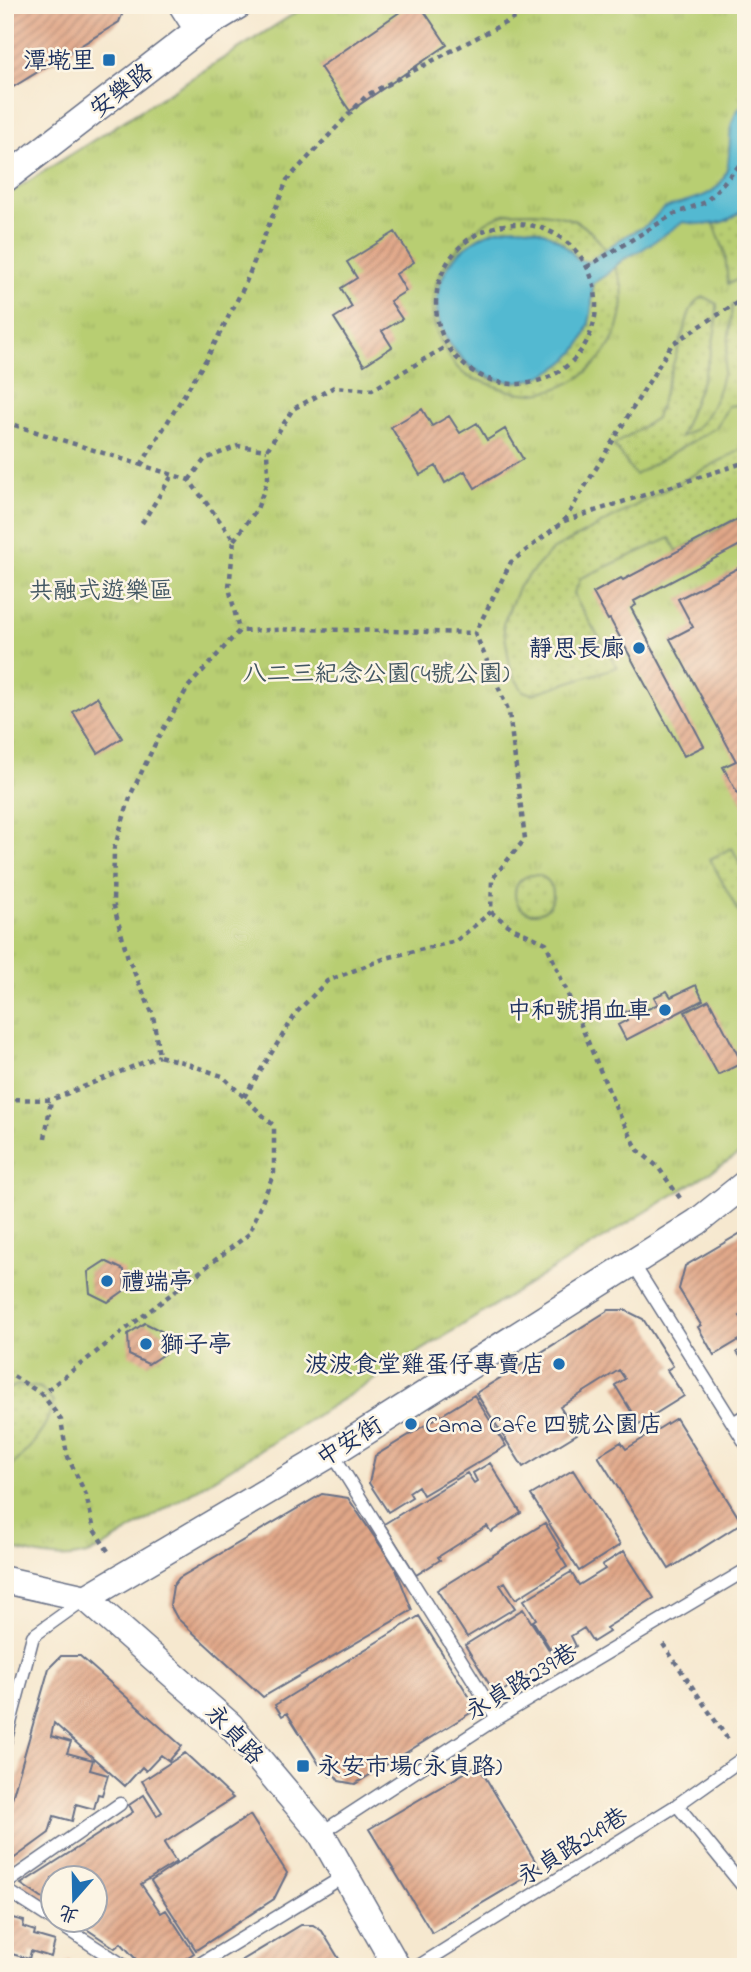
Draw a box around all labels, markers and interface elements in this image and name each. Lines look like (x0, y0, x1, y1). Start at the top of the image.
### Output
place label: 潭墘里 (23, 45, 95, 80)
marker: 潭墘里 (101, 52, 117, 68)
street label: 安樂路 (83, 56, 162, 128)
park label: 共融式遊樂區 (29, 575, 173, 610)
place label: 靜思長廊 (529, 633, 625, 668)
marker: 靜思長廊 (631, 640, 647, 656)
park label: 八二三紀念公園(4號公園) (242, 658, 510, 693)
place label: 中和號捐血車 (507, 995, 651, 1030)
marker: 中和號捐血車 (657, 1002, 673, 1018)
place label: 禮端亭 (121, 1266, 193, 1301)
marker: 禮端亭 (99, 1273, 115, 1289)
place label: 獅子亭 (160, 1329, 232, 1364)
marker: 獅子亭 (138, 1336, 154, 1352)
place label: 波波食堂雞蛋仔專賣店 (305, 1349, 545, 1384)
marker: 波波食堂雞蛋仔專賣店 (551, 1356, 567, 1372)
street label: 中安街 (311, 1409, 390, 1477)
place label: Cama Cafe 四號公園店 (425, 1409, 663, 1444)
marker: Cama Cafe 四號公園店 (403, 1416, 419, 1432)
street label: 永貞路239巷 (460, 1636, 585, 1730)
street label: 永貞路 (196, 1697, 271, 1774)
place label: 永安市場(永貞路) (317, 1751, 502, 1786)
marker: 永安市場(永貞路) (295, 1758, 311, 1774)
street label: 永貞路249巷 (511, 1800, 636, 1896)
north arrow (38, 1864, 108, 1934)
text: 北 (55, 1897, 83, 1929)

